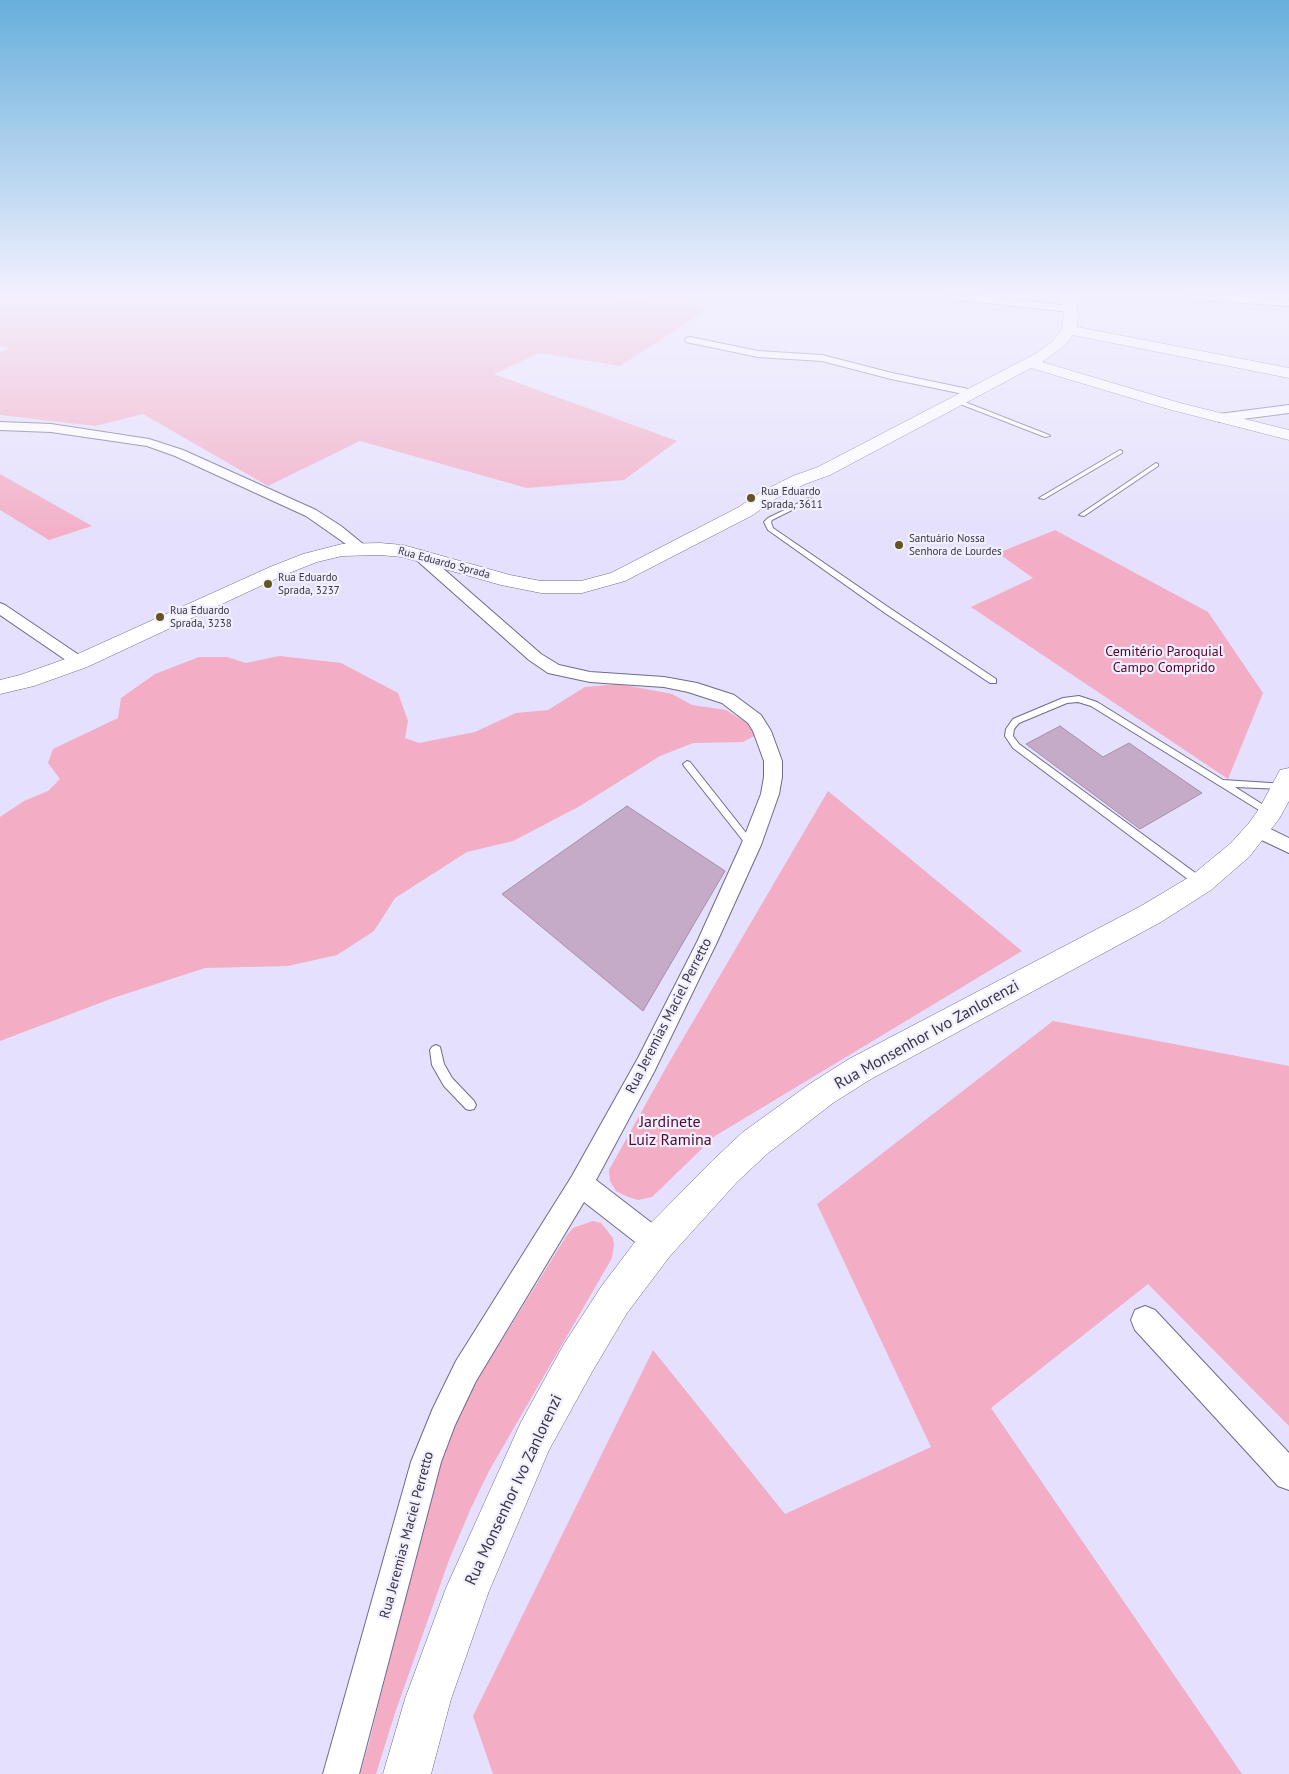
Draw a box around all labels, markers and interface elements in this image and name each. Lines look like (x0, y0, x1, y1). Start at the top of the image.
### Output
place label: Rua Eduardo Sprada, 3611 (761, 485, 823, 511)
marker: Rua Eduardo Sprada, 3611 (745, 492, 757, 504)
place label: Santuário Nossa Senhora de Lourdes (909, 532, 1002, 558)
marker: Santuário Nossa Senhora de Lourdes (893, 539, 905, 551)
street label: Rua Eduardo Sprada (397, 544, 491, 582)
place label: Rua Eduardo Sprada, 3237 (278, 571, 340, 597)
marker: Rua Eduardo Sprada, 3237 (262, 578, 274, 590)
place label: Rua Eduardo Sprada, 3238 (170, 604, 232, 630)
marker: Rua Eduardo Sprada, 3238 (154, 611, 166, 623)
park label: Cemitério Paroquial Campo Comprido (1105, 644, 1223, 676)
street label: Rua Jeremias Maciel Perretto (622, 936, 716, 1096)
street label: Rua Monsenhor Ivo Zanlorenzi (831, 976, 1023, 1094)
park label: Jardinete Luiz Ramina (628, 1112, 712, 1150)
street label: Rua Monsenhor Ivo Zanlorenzi (461, 1392, 567, 1588)
street label: Rua Jeremias Maciel Perretto (377, 1450, 437, 1620)

